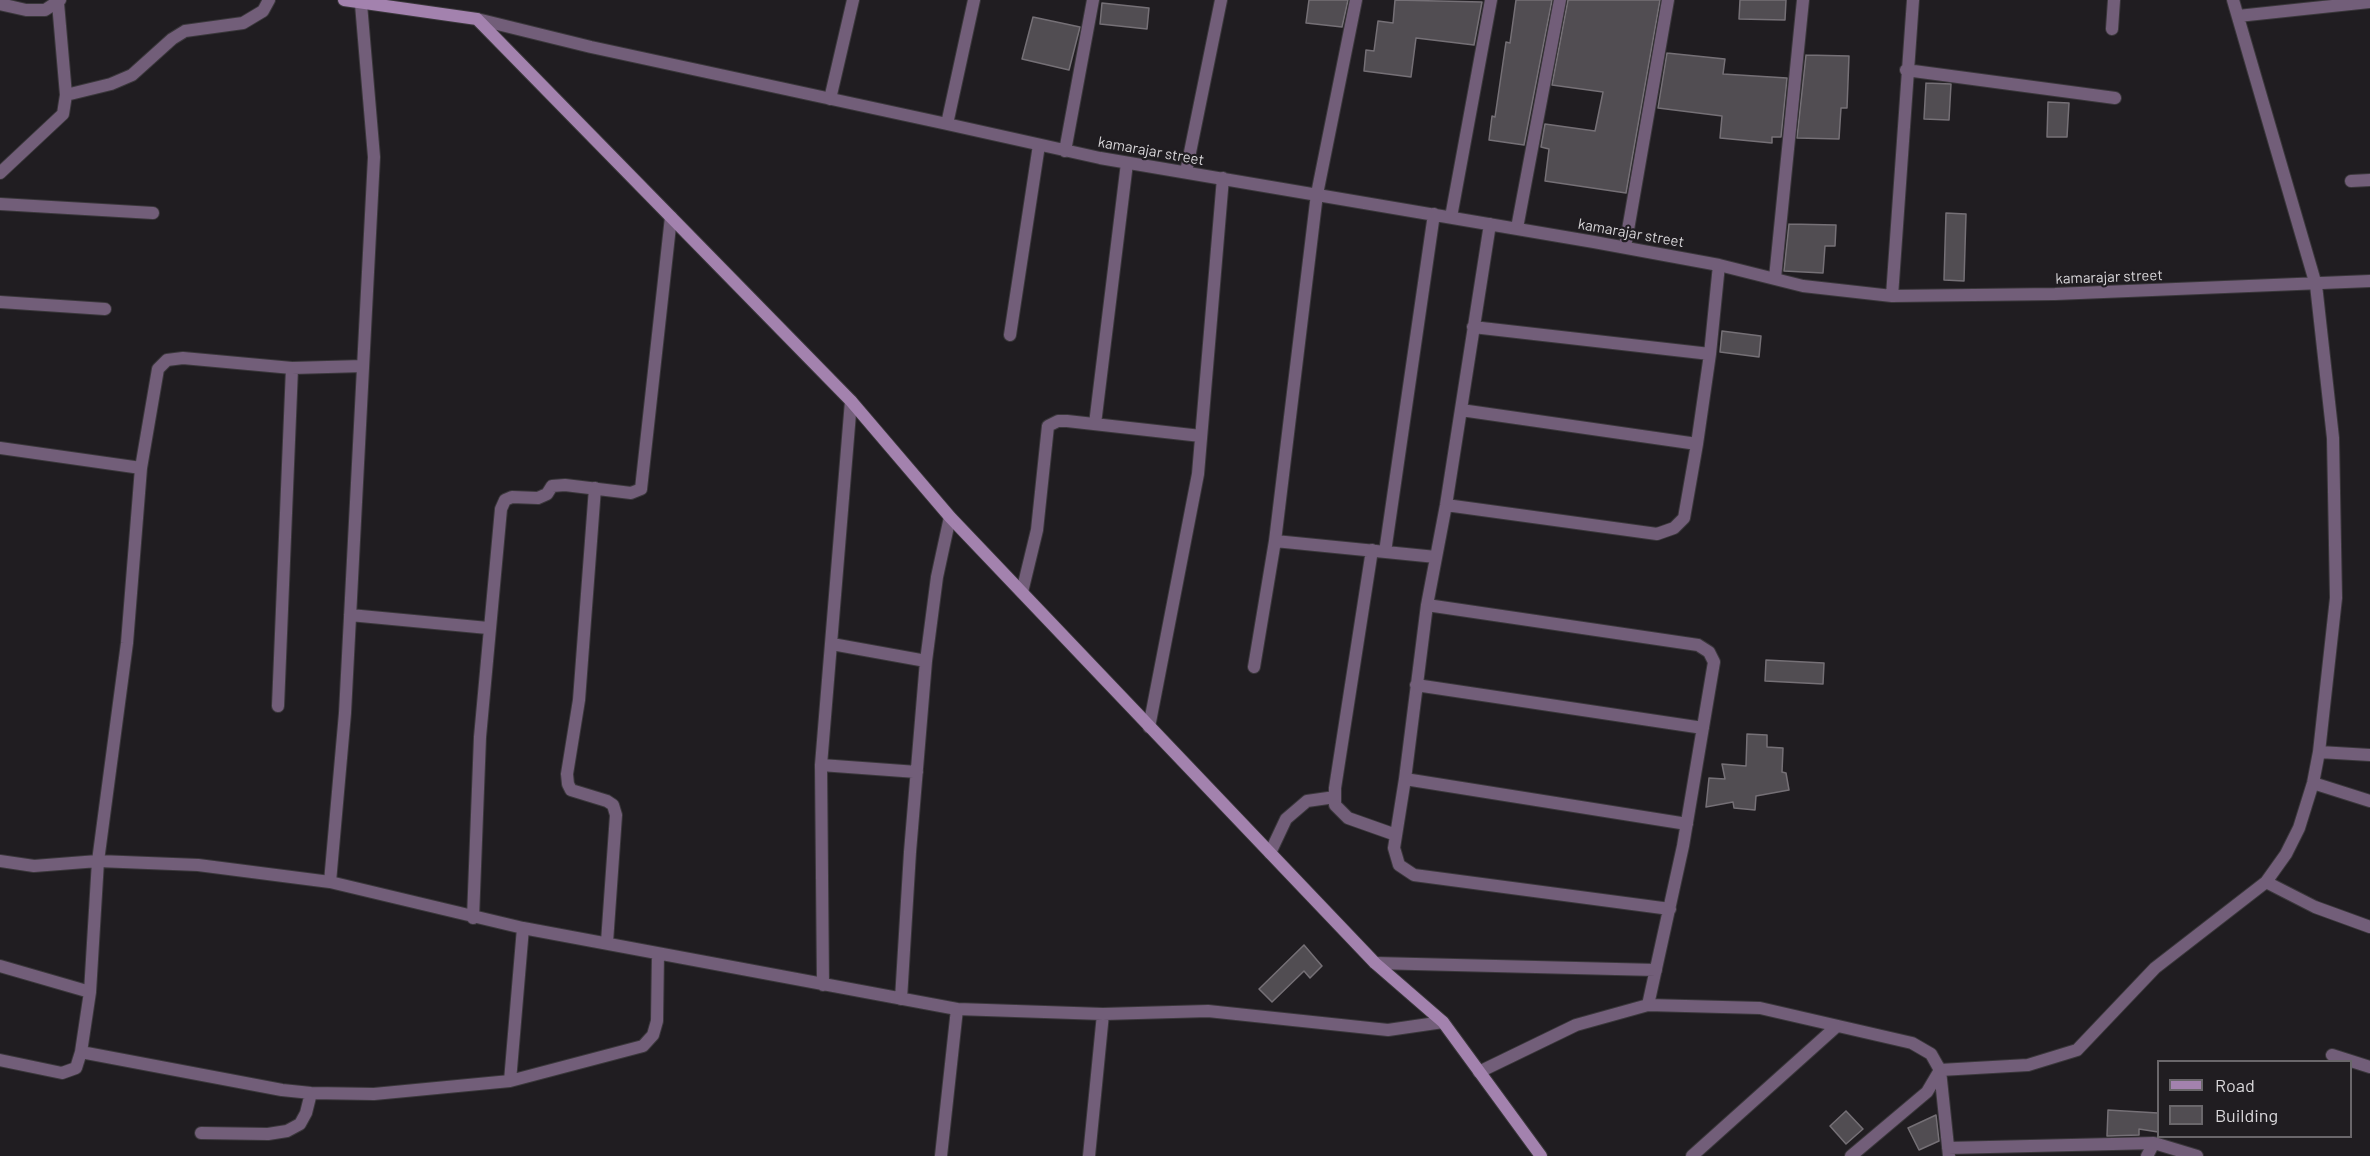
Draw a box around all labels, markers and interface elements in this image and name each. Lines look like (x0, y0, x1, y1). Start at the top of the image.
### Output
street label: kamarajar street (1097, 133, 1205, 169)
street label: kamarajar street (1577, 215, 1685, 251)
street label: kamarajar street (2055, 266, 2163, 288)
legend (2157, 1060, 2352, 1138)
text: Road (2215, 1074, 2255, 1096)
text: Building (2215, 1104, 2278, 1126)

